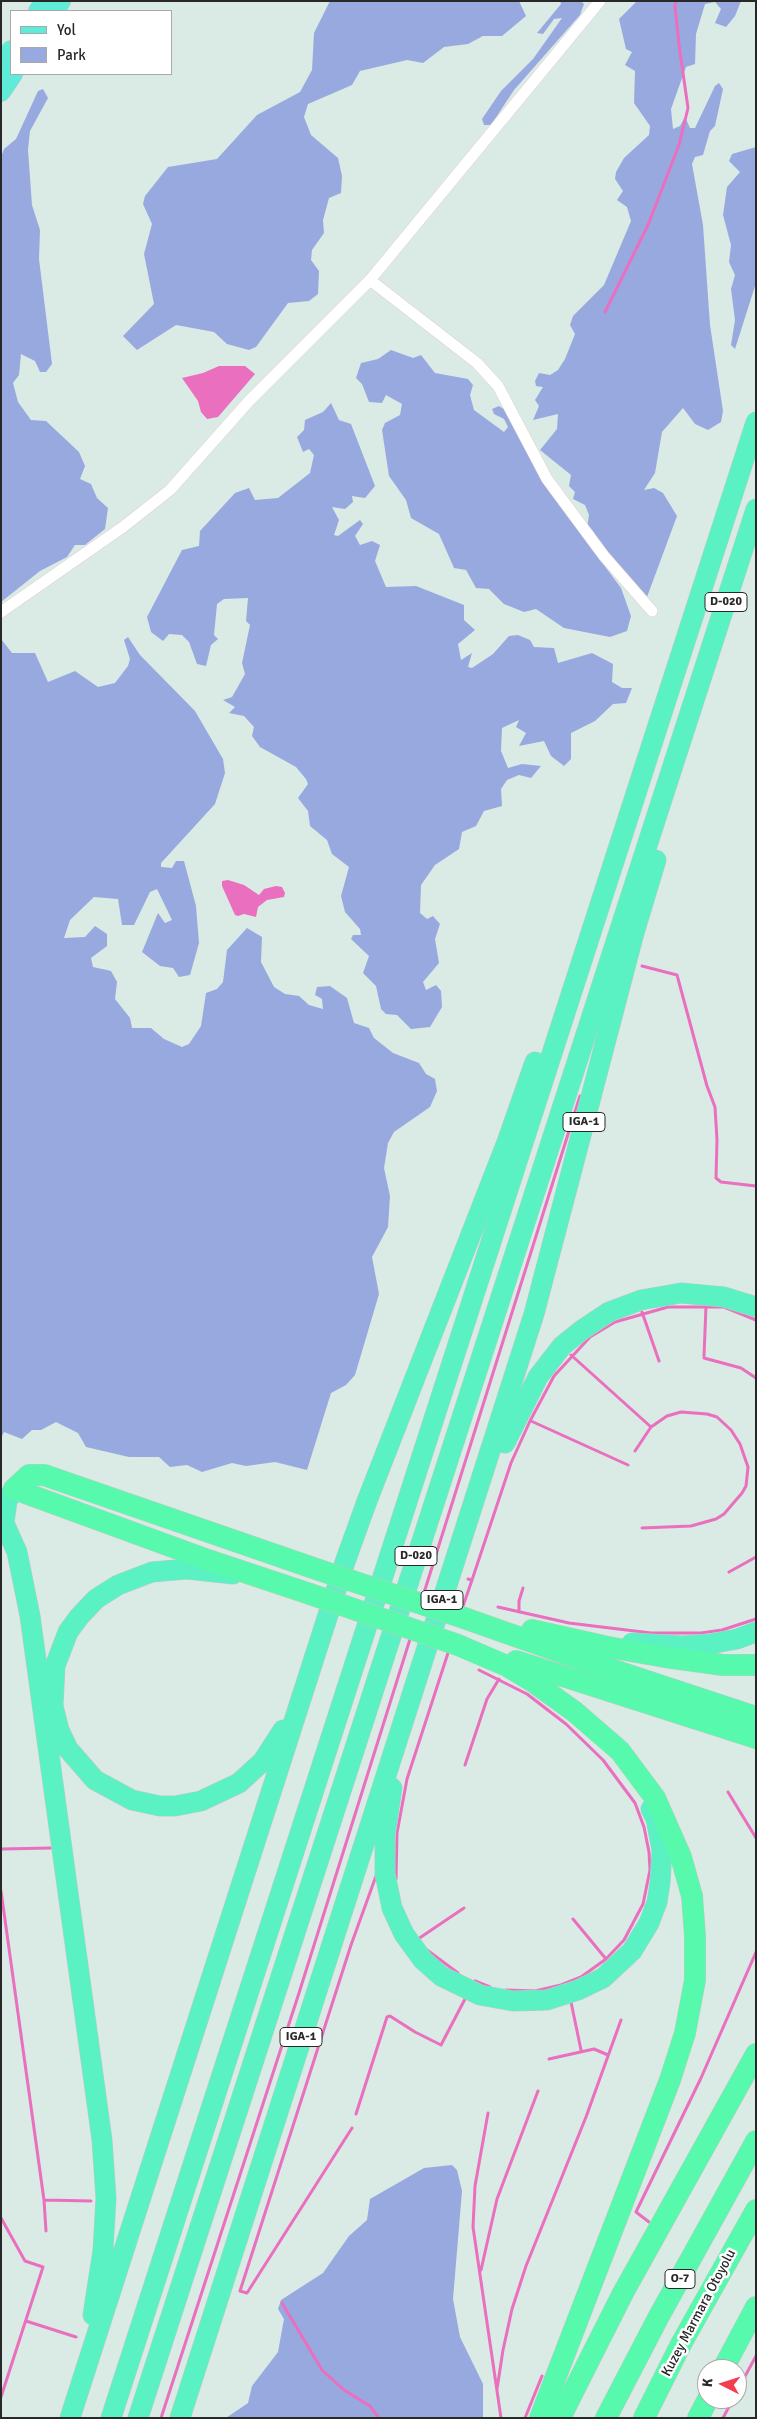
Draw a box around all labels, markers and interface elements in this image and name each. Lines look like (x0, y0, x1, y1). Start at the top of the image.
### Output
legend (10, 10, 172, 75)
text: Yol (57, 21, 76, 39)
text: Park (57, 46, 86, 64)
road number: D-020 (705, 592, 747, 612)
road number: IGA-1 (563, 1112, 605, 1132)
road number: D-020 (395, 1546, 437, 1565)
road number: IGA-1 (421, 1590, 463, 1610)
road number: IGA-1 (280, 2028, 322, 2046)
street label: Kuzey Marmara Otoyolu (658, 2247, 740, 2379)
road number: O-7 (665, 2270, 695, 2288)
north arrow (697, 2359, 747, 2409)
text: K (699, 2378, 716, 2388)

